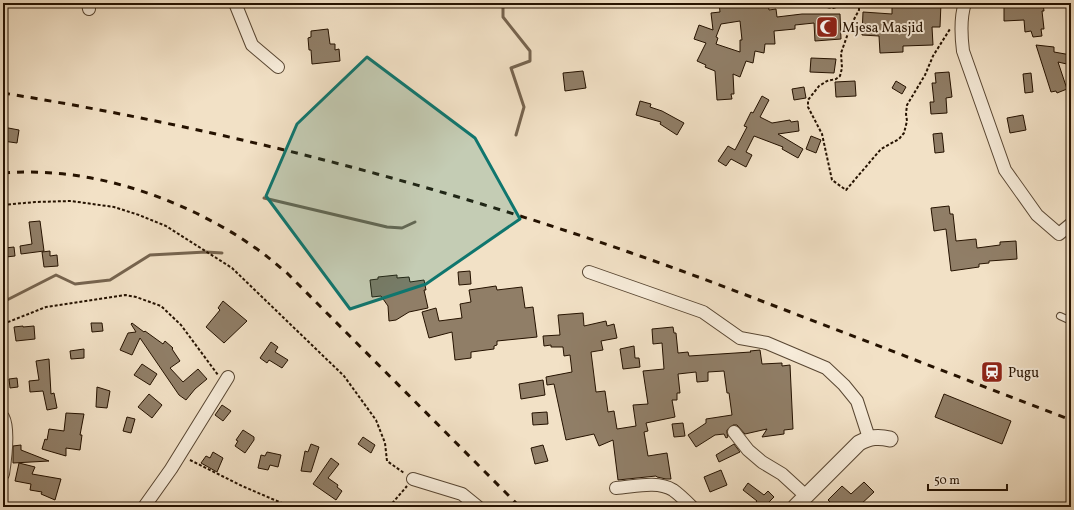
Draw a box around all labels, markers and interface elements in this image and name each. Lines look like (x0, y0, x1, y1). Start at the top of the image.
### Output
mosque icon: Mjesa Masjid (814, 14, 840, 40)
place label: Mjesa Masjid (842, 19, 924, 38)
station icon: Pugu (979, 359, 1005, 385)
place label: Pugu (1008, 364, 1039, 383)
scale bar (928, 466, 1007, 492)
text: 50 m (934, 473, 960, 489)

